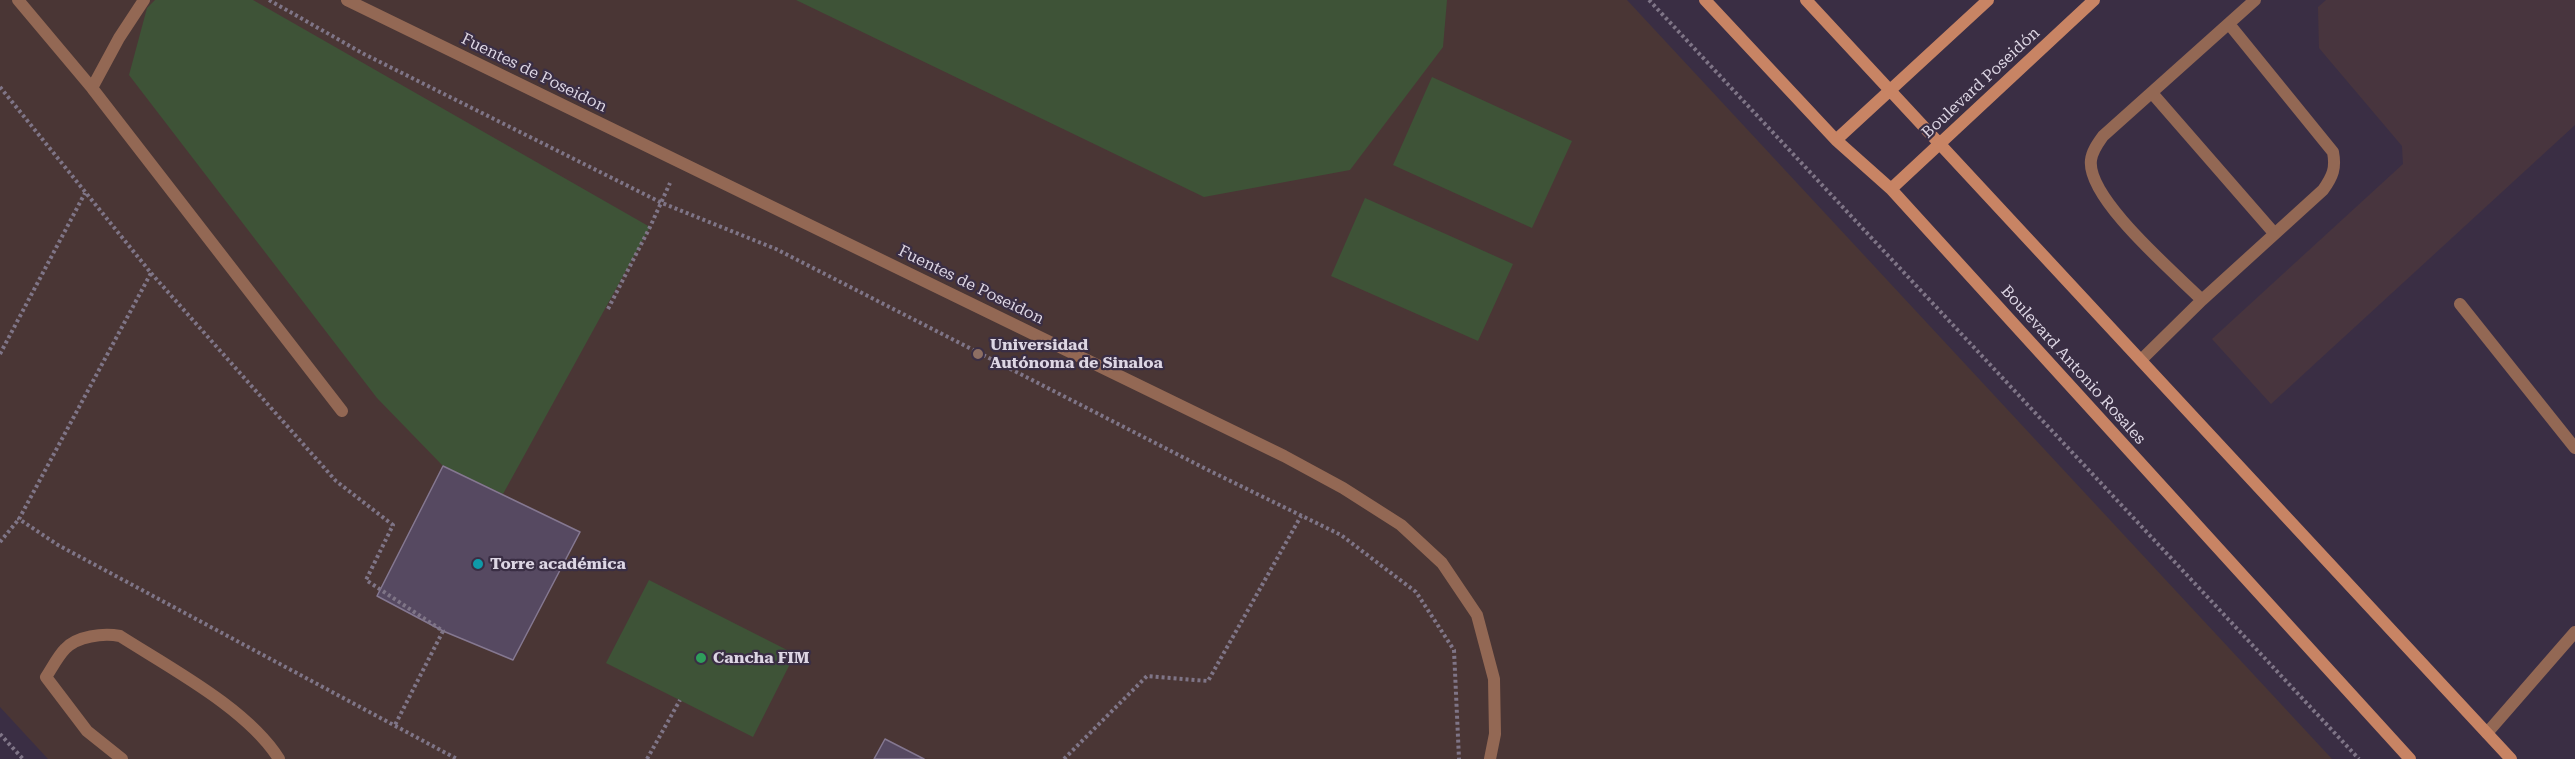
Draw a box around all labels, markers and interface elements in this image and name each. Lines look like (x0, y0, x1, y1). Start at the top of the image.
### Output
street label: Boulevard Poseidón (1918, 23, 2044, 143)
street label: Fuentes de Poseidon (458, 29, 610, 117)
street label: Fuentes de Poseidon (895, 241, 1047, 329)
street label: Boulevard Antonio Rosales (1997, 282, 2149, 448)
place label: Universidad Autónoma de Sinaloa (990, 335, 1163, 373)
marker: Universidad Autónoma de Sinaloa (971, 347, 985, 361)
place label: Torre académica (490, 554, 626, 574)
marker: Torre académica (471, 557, 485, 571)
place label: Cancha FIM (713, 648, 809, 668)
marker: Cancha FIM (694, 651, 708, 665)

